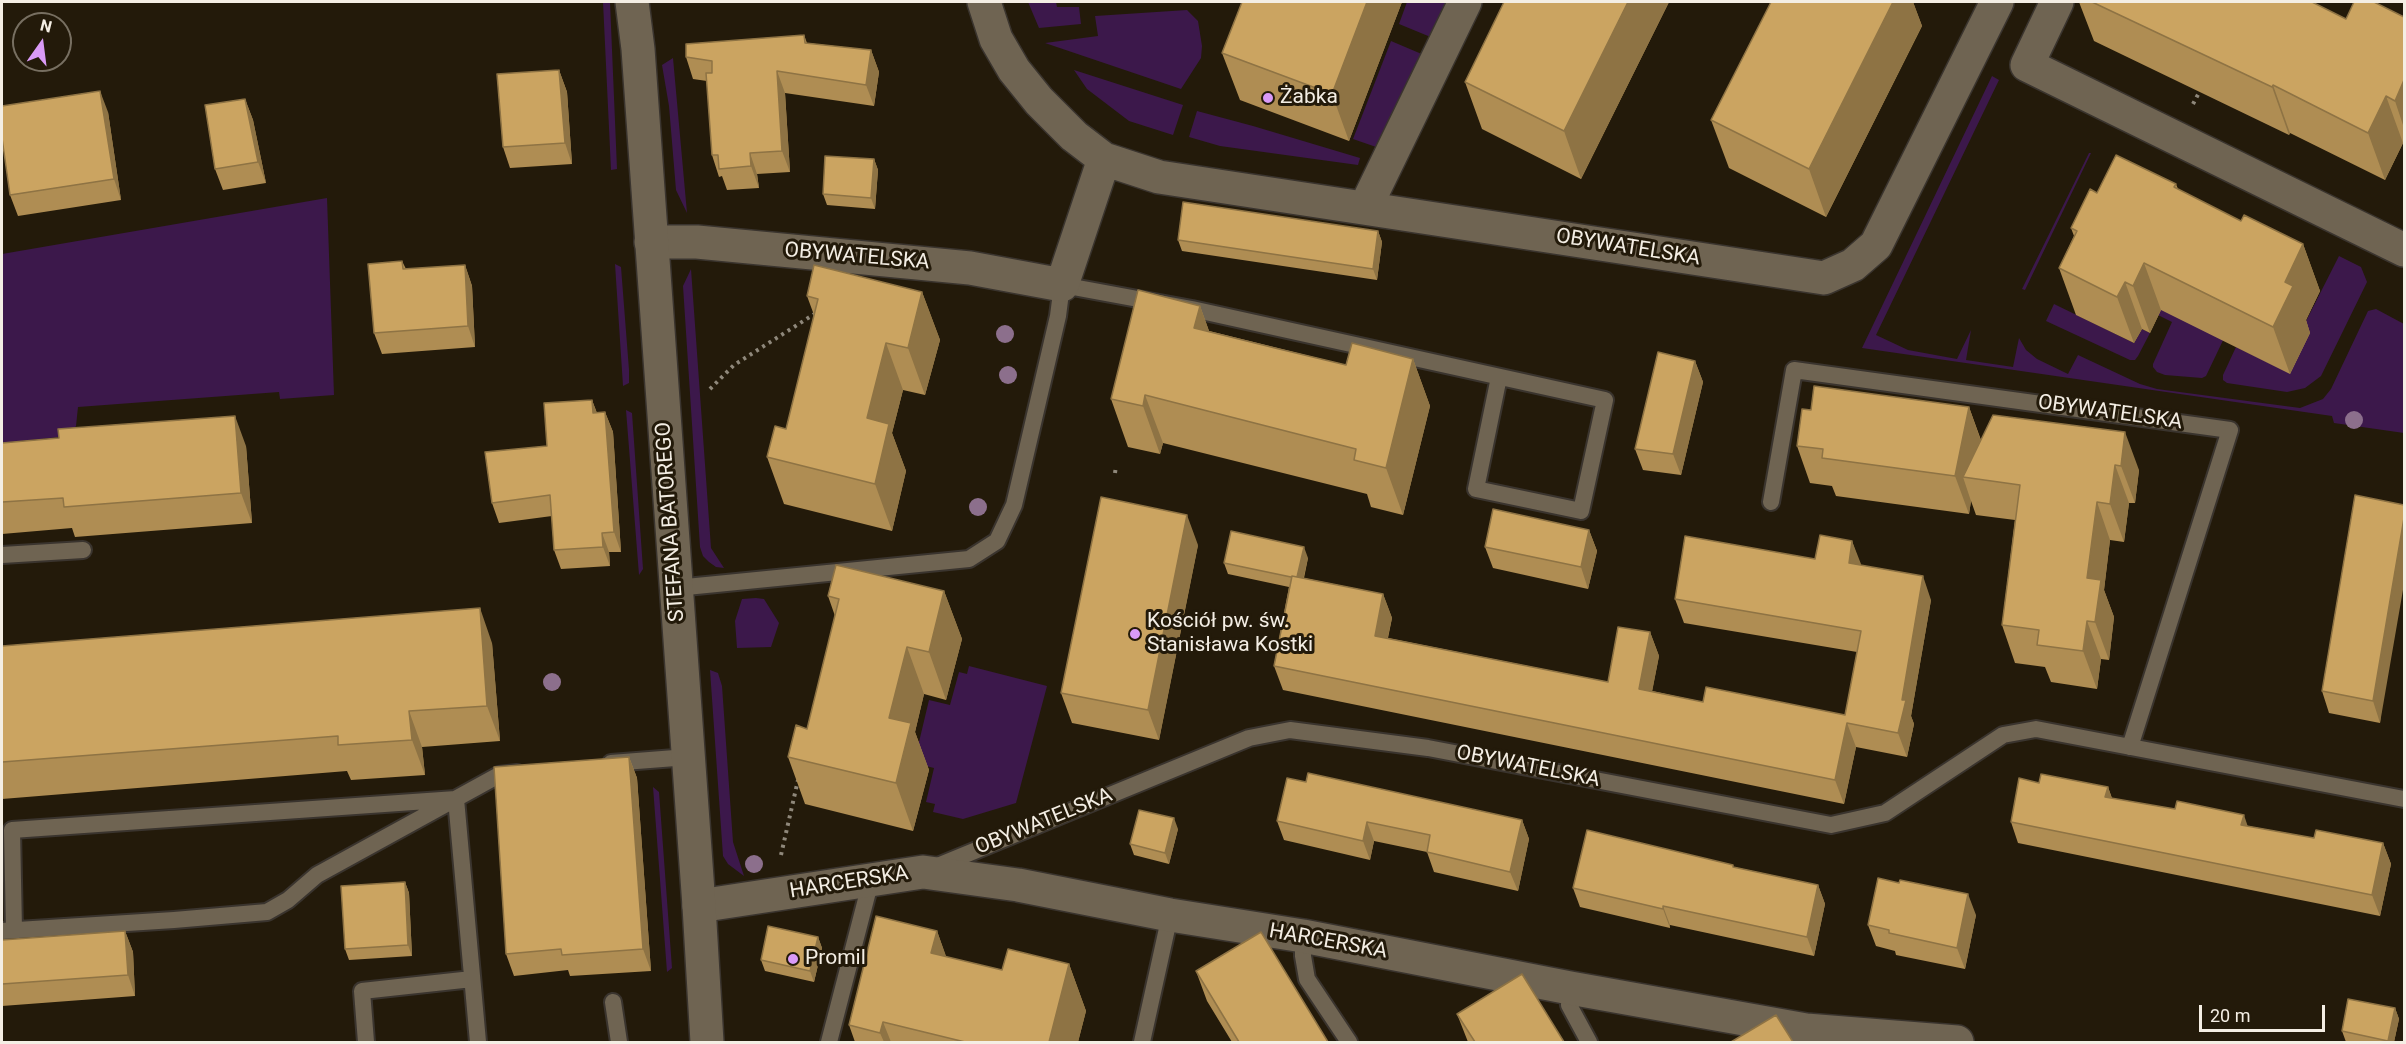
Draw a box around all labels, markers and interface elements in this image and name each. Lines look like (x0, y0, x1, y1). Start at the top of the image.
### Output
north arrow (12, 12, 72, 72)
text: N (38, 15, 54, 37)
place label: Żabka (1280, 85, 1338, 111)
marker: Żabka (1261, 91, 1275, 105)
street label: OBYWATELSKA (1554, 224, 1702, 272)
street label: OBYWATELSKA (783, 238, 931, 276)
street label: OBYWATELSKA (2036, 390, 2184, 436)
street label: STEFANA BATOREGO (651, 421, 691, 623)
place label: Kościół pw. św. Stanisława Kostki (1147, 609, 1313, 659)
marker: Kościół pw. św. Stanisława Kostki (1128, 627, 1142, 641)
street label: OBYWATELSKA (1454, 741, 1602, 793)
street label: OBYWATELSKA (972, 783, 1116, 861)
street label: HARCERSKA (788, 861, 910, 905)
street label: HARCERSKA (1267, 919, 1389, 965)
place label: Promil (805, 946, 866, 972)
marker: Promil (786, 952, 800, 966)
scale bar (2202, 993, 2328, 1031)
text: 20 m (2210, 1005, 2250, 1026)

